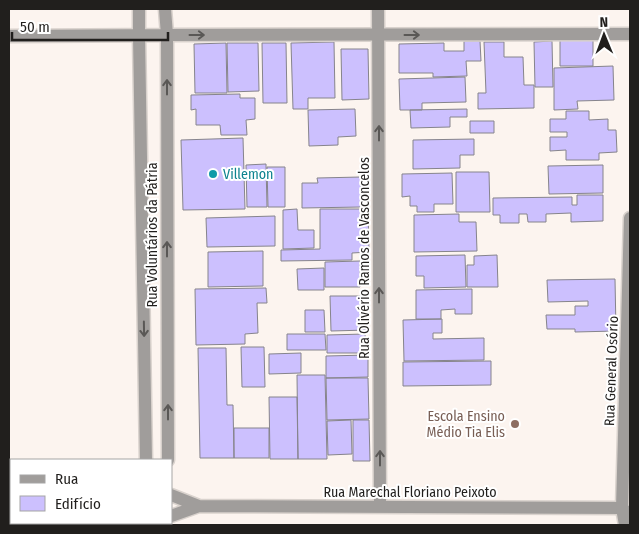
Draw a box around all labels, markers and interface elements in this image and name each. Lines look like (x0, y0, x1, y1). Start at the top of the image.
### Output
scale bar (12, 10, 169, 42)
north arrow (579, 10, 629, 60)
text: N (599, 14, 608, 31)
text: 50 m (20, 18, 50, 36)
one-way arrow (189, 30, 205, 40)
one-way arrow (404, 30, 420, 40)
one-way arrow (162, 79, 172, 95)
one-way arrow (374, 125, 383, 141)
street label: Rua Olivério Ramos de Vasconcelos (356, 157, 373, 359)
street label: Rua Voluntários da Pátria (144, 162, 161, 307)
place label: Villemon (223, 166, 273, 183)
marker: Villemon (207, 168, 219, 180)
one-way arrow (162, 241, 172, 258)
one-way arrow (374, 288, 384, 304)
street label: Rua General Osório (601, 316, 622, 426)
one-way arrow (139, 321, 149, 337)
one-way arrow (163, 404, 173, 420)
place label: Escola Ensino Médio Tia Elis (427, 408, 505, 441)
marker: Escola Ensino Médio Tia Elis (509, 418, 521, 430)
one-way arrow (375, 450, 385, 466)
legend (10, 459, 172, 524)
text: Rua (55, 470, 78, 488)
street label: Rua Marechal Floriano Peixoto (323, 484, 497, 501)
text: Edifício (55, 495, 101, 513)

